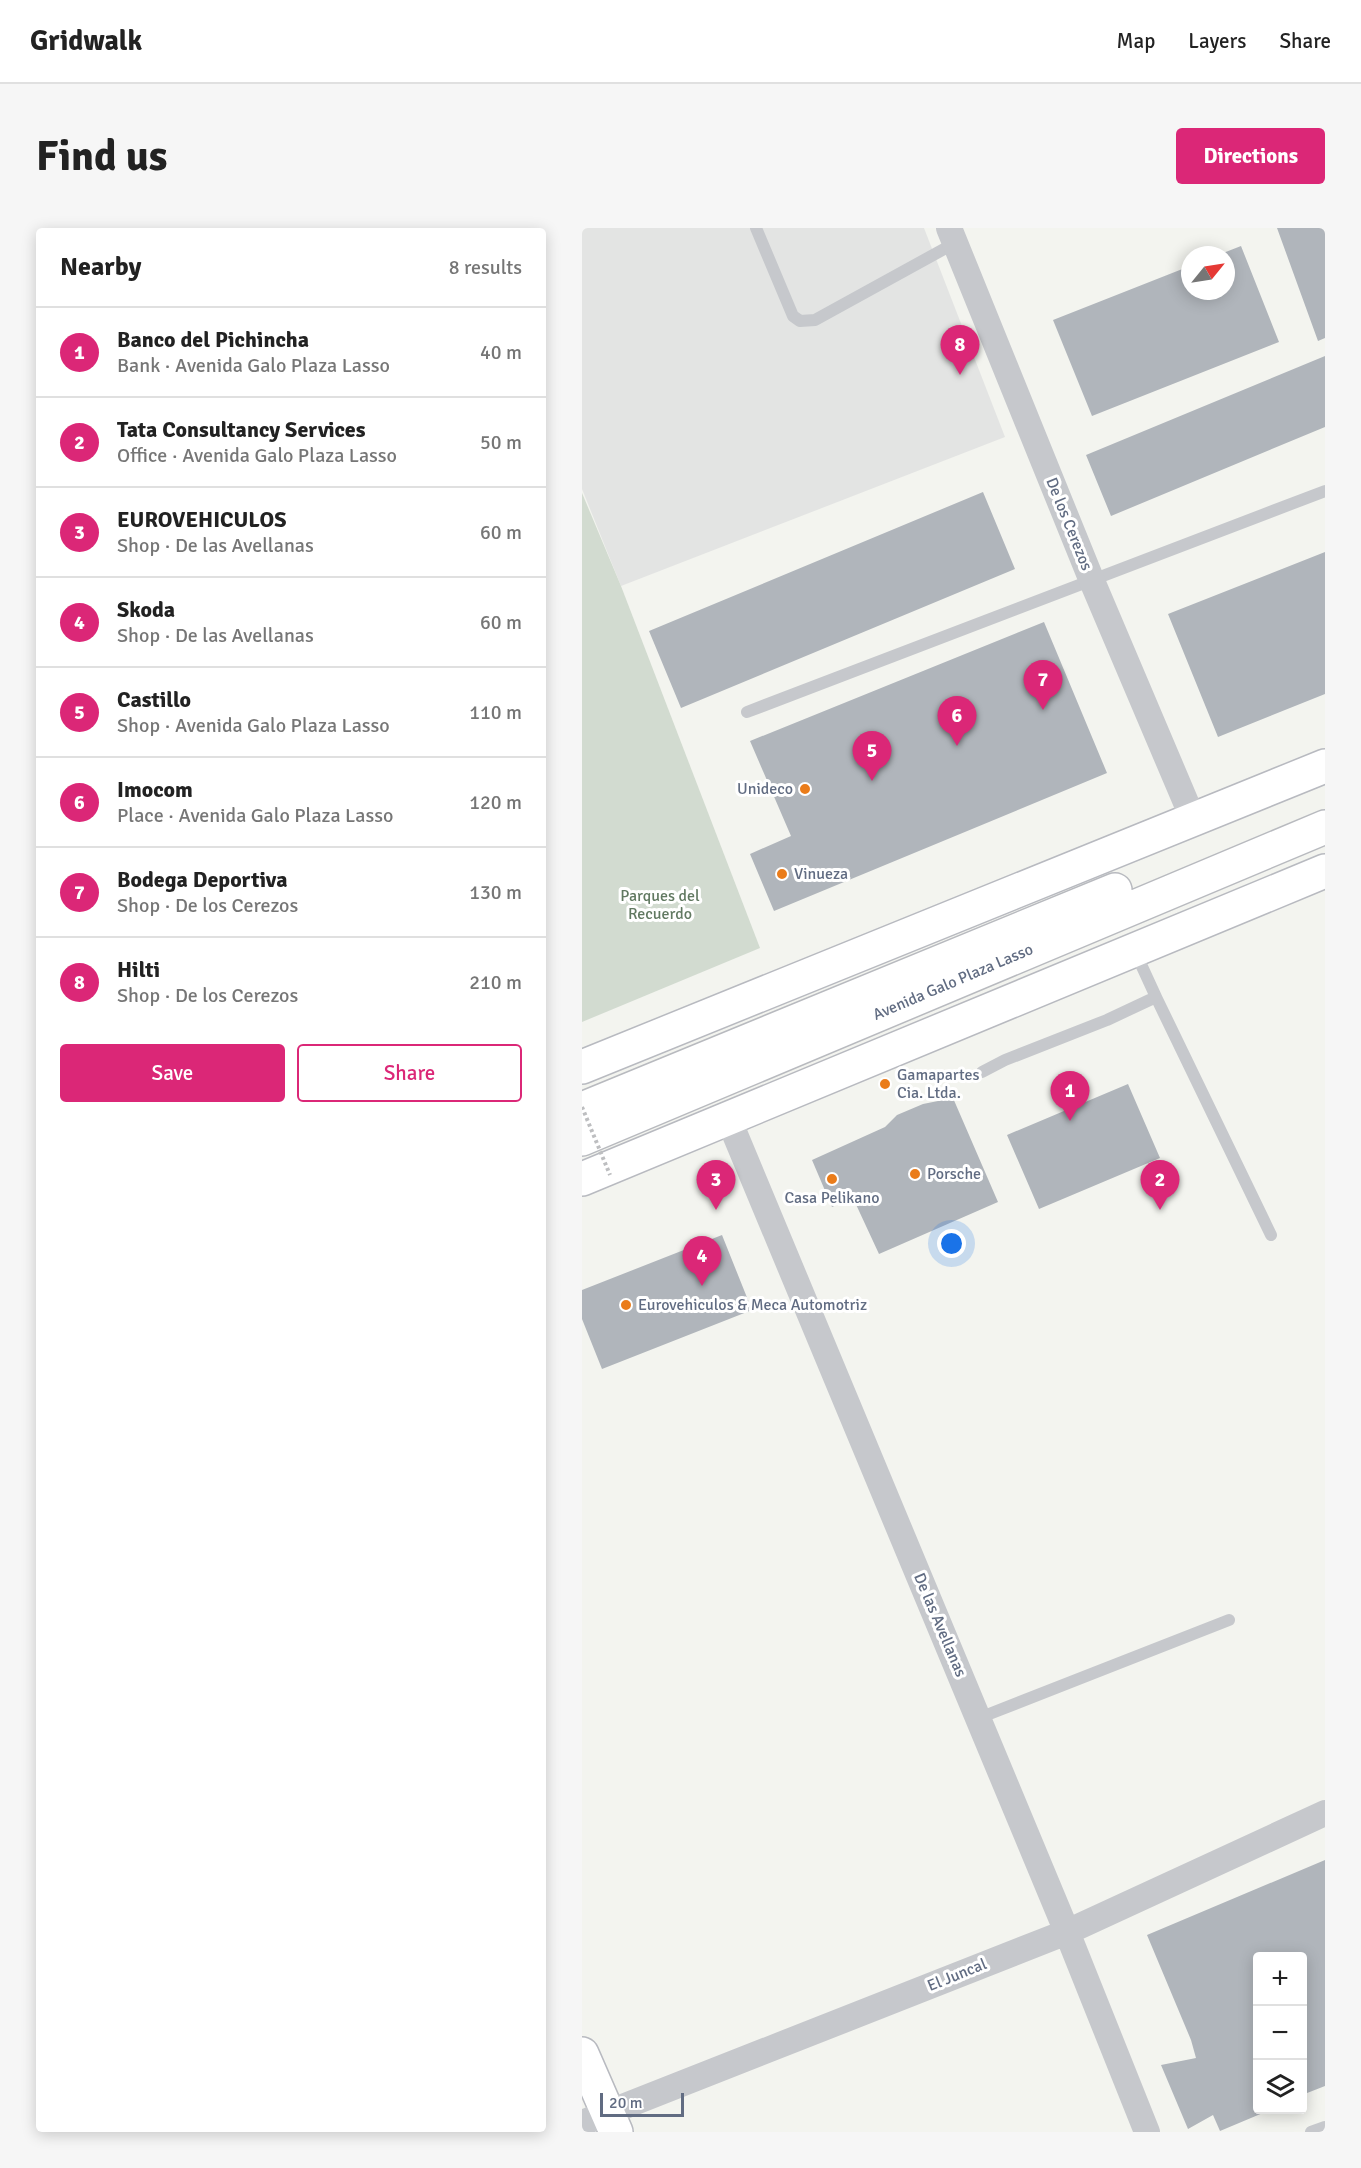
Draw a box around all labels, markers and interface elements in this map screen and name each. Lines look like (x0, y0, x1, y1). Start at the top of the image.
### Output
text: Gridwalk (30, 24, 142, 58)
text: Map (1117, 28, 1155, 54)
text: Layers (1188, 28, 1246, 54)
text: Share (1279, 28, 1331, 54)
button: Directions (1176, 128, 1325, 184)
text: Find us (36, 131, 167, 182)
north arrow (1181, 246, 1235, 300)
text: Nearby (60, 251, 141, 283)
text: 8 results (449, 255, 522, 280)
text: Banco del Pichincha (117, 326, 309, 353)
pin: 8 (940, 326, 980, 375)
text: 1 (74, 340, 85, 365)
text: 40 m (480, 340, 522, 365)
text: Bank · Avenida Galo Plaza Lasso (117, 353, 390, 378)
text: Tata Consultancy Services (117, 416, 365, 443)
text: 2 (74, 430, 85, 455)
text: 50 m (480, 430, 522, 455)
text: Office · Avenida Galo Plaza Lasso (117, 443, 397, 468)
street label: De los Cerezos (1041, 475, 1097, 573)
text: EUROVEHICULOS (117, 506, 286, 533)
text: 3 (74, 520, 85, 545)
text: 60 m (480, 520, 522, 545)
text: Shop · De las Avellanas (117, 533, 314, 558)
text: Skoda (117, 596, 175, 623)
text: 4 (74, 610, 85, 635)
text: 60 m (480, 610, 522, 635)
text: Shop · De las Avellanas (117, 623, 314, 648)
pin: 7 (1024, 660, 1062, 710)
text: Castillo (117, 686, 191, 713)
pin: 6 (938, 696, 976, 746)
text: 5 (74, 700, 85, 725)
text: 110 m (469, 700, 522, 725)
text: Shop · Avenida Galo Plaza Lasso (117, 713, 390, 738)
pin: 5 (852, 732, 892, 781)
text: Imocom (117, 776, 193, 803)
place label: Unideco (737, 779, 793, 799)
marker: Unideco (798, 782, 812, 796)
text: 6 (74, 790, 85, 815)
text: 120 m (469, 790, 522, 815)
text: Place · Avenida Galo Plaza Lasso (117, 803, 393, 828)
place label: Vinueza (794, 864, 848, 884)
text: Bodega Deportiva (117, 866, 288, 893)
marker: Vinueza (775, 867, 789, 881)
text: 7 (74, 880, 85, 905)
text: 130 m (469, 880, 522, 905)
park label: Parques del Recuerdo (620, 886, 700, 924)
text: Shop · De los Cerezos (117, 893, 298, 918)
street label: Avenida Galo Plaza Lasso (870, 939, 1036, 1025)
text: Hilti (117, 956, 160, 983)
text: 8 (74, 970, 85, 995)
text: 210 m (469, 970, 522, 995)
text: Shop · De los Cerezos (117, 983, 298, 1008)
button: Save (60, 1044, 285, 1102)
button: Share (297, 1044, 522, 1102)
place label: Gamapartes Cia. Ltda. (897, 1065, 980, 1103)
pin: 1 (1050, 1072, 1090, 1121)
marker: Gamapartes Cia. Ltda. (878, 1077, 892, 1091)
pin: 3 (696, 1160, 736, 1210)
pin: 2 (1140, 1160, 1180, 1210)
place label: Porsche (927, 1164, 981, 1184)
marker: Porsche (908, 1167, 922, 1181)
marker: Casa Pelikano (825, 1172, 839, 1186)
place label: Casa Pelikano (784, 1188, 880, 1208)
your location (937, 1229, 966, 1258)
pin: 4 (682, 1236, 722, 1286)
place label: Eurovehiculos & Meca Automotriz (638, 1295, 867, 1315)
marker: Eurovehiculos & Meca Automotriz (619, 1298, 633, 1312)
street label: De las Avellanas (909, 1570, 971, 1680)
map controls (1253, 1952, 1307, 2114)
button: + (1253, 1952, 1307, 2006)
street label: El Juncal (924, 1954, 990, 1996)
button: − (1253, 2006, 1307, 2060)
button: layers (1253, 2060, 1307, 2114)
scale bar (600, 2090, 684, 2118)
text: 20 m (609, 2093, 643, 2113)

